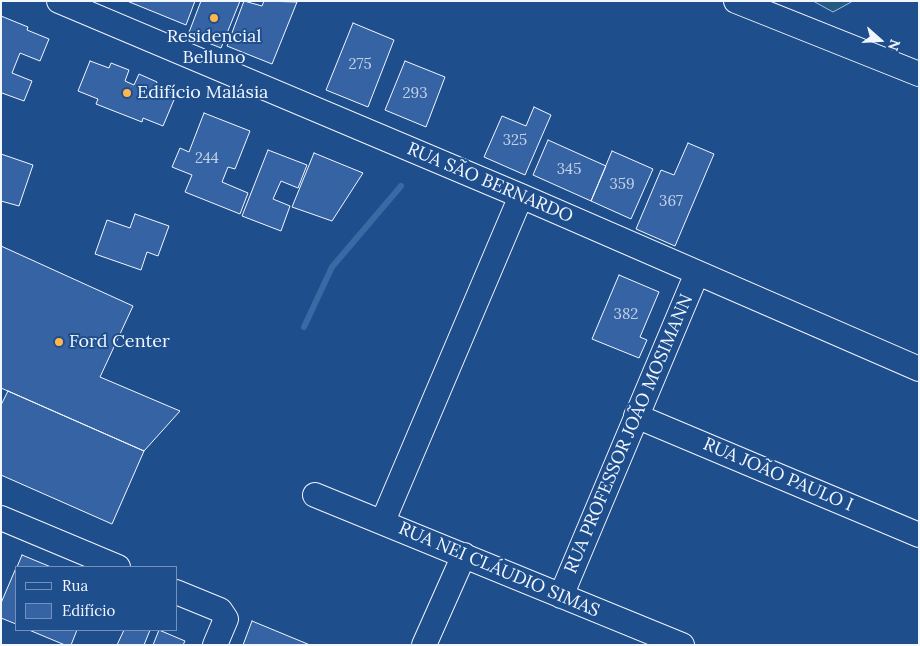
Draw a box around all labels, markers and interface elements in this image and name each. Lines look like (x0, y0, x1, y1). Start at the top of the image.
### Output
marker: Residencial Belluno (208, 12, 220, 24)
north arrow (855, 15, 905, 65)
place label: Residencial Belluno (167, 26, 261, 68)
text: N (884, 37, 904, 53)
house number: 275 (348, 56, 372, 74)
place label: Edifício Malásia (137, 82, 268, 104)
house number: 293 (402, 85, 428, 103)
marker: Edifício Malásia (121, 87, 133, 99)
house number: 325 (503, 132, 527, 150)
street label: RUA SÃO BERNARDO (404, 138, 576, 228)
house number: 244 (195, 150, 219, 168)
house number: 345 (557, 161, 581, 179)
house number: 359 (609, 176, 635, 194)
house number: 367 (659, 193, 683, 211)
street label: RUA PROFESSOR JOÃO MOSIMANN (560, 291, 698, 577)
house number: 382 (614, 306, 638, 324)
place label: Ford Center (69, 331, 170, 353)
marker: Ford Center (53, 336, 65, 348)
street label: RUA JOÃO PAULO I (700, 434, 856, 516)
street label: RUA NEI CLÁUDIO SIMAS (395, 518, 603, 622)
legend (15, 566, 178, 631)
text: Rua (62, 576, 88, 595)
text: Edifício (62, 601, 115, 620)

